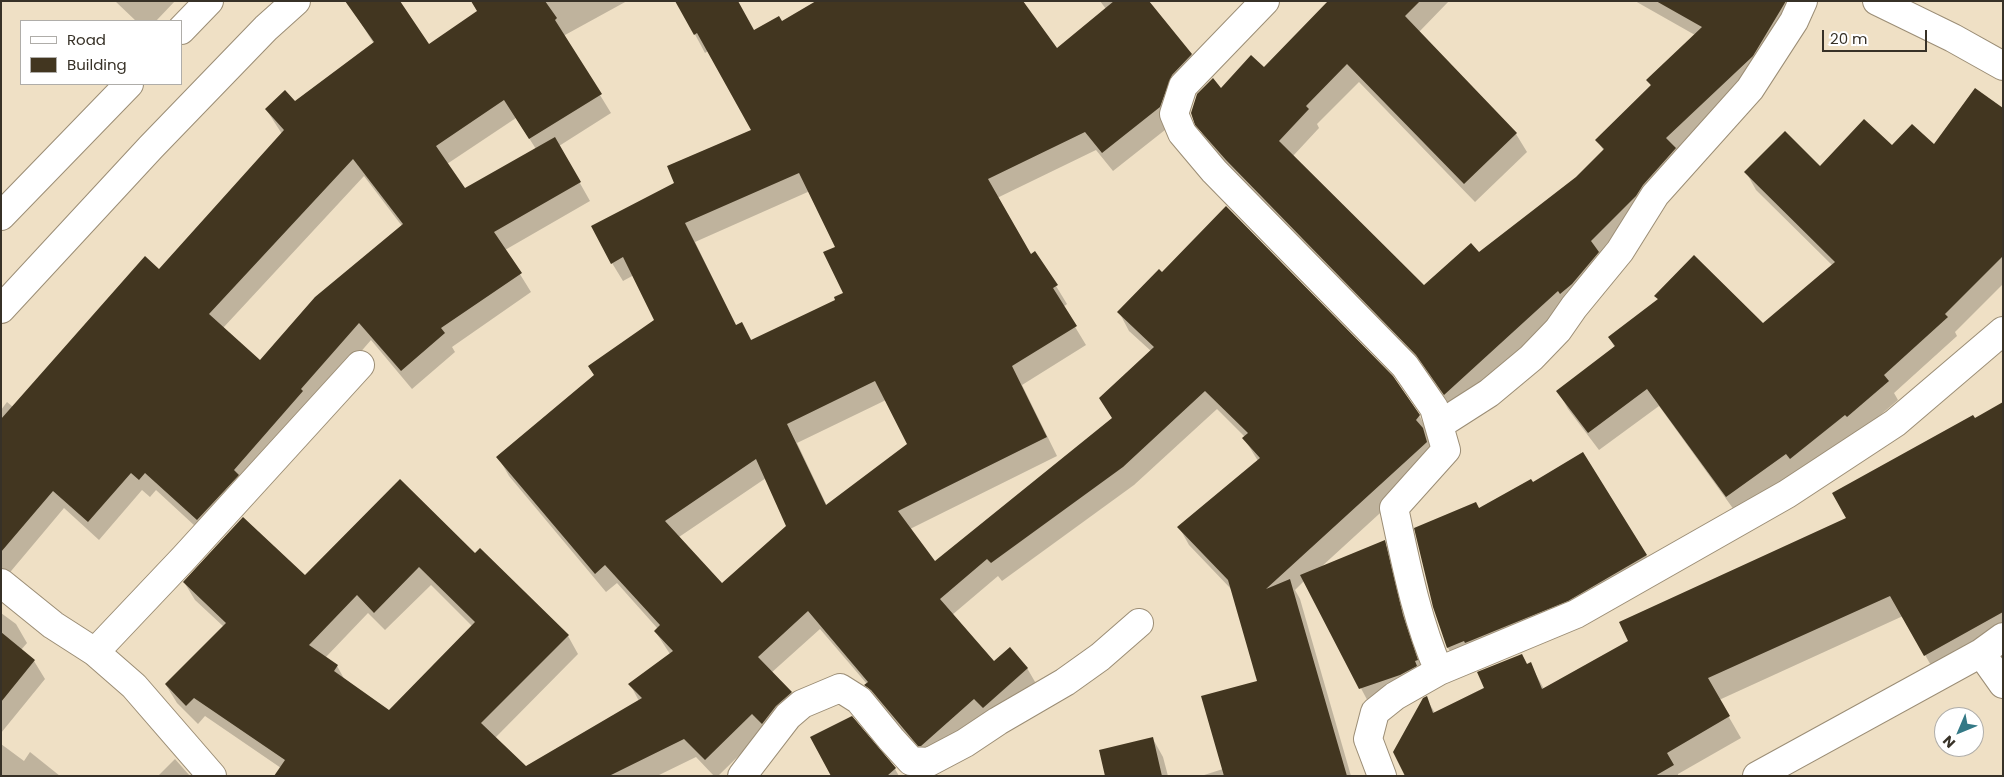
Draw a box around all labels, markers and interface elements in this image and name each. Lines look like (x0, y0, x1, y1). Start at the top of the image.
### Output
legend (20, 20, 182, 85)
scale bar (1824, 20, 1929, 52)
text: 20 m (1830, 28, 1868, 49)
text: Road (67, 29, 106, 50)
text: Building (67, 54, 127, 75)
north arrow (1934, 707, 1984, 757)
text: N (1938, 731, 1960, 753)

